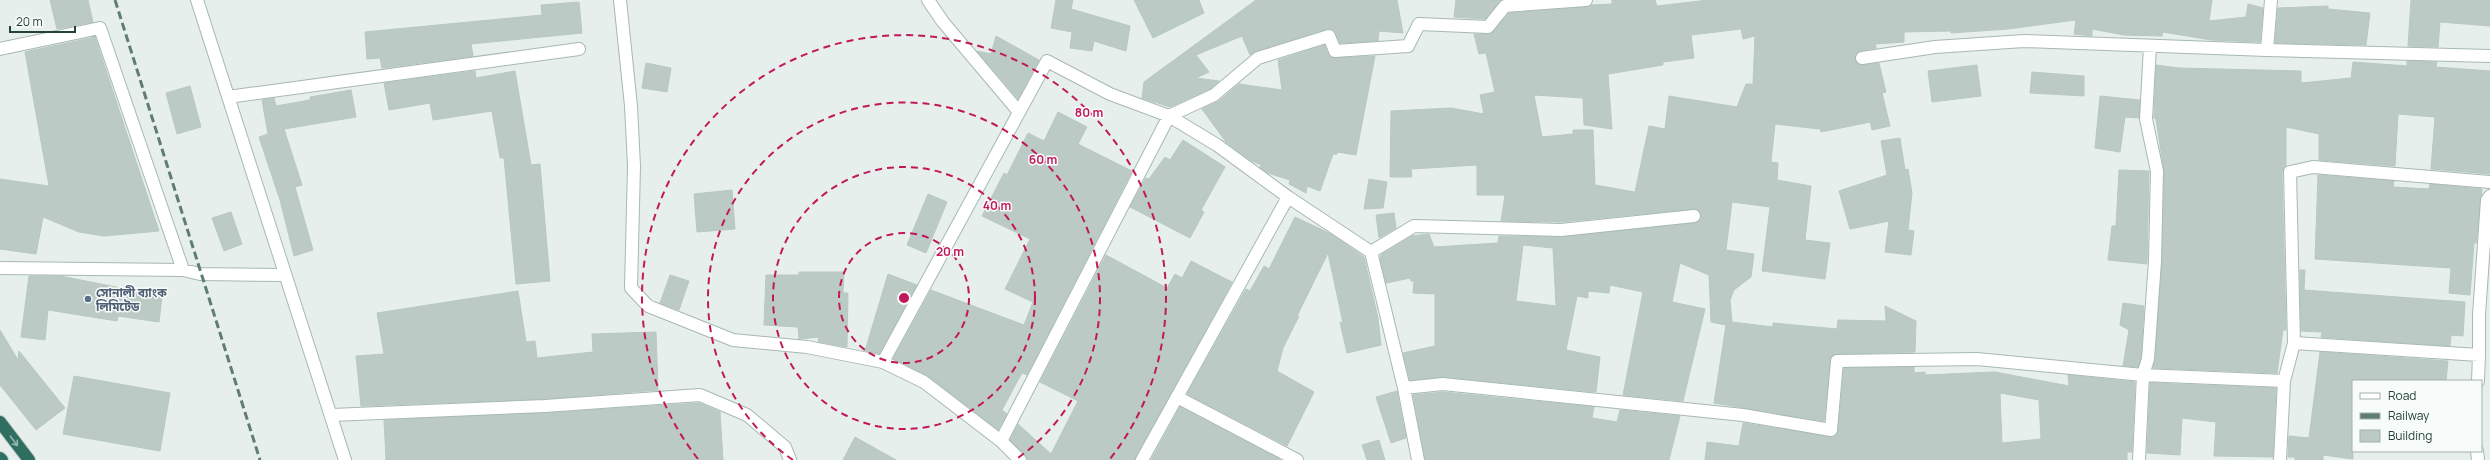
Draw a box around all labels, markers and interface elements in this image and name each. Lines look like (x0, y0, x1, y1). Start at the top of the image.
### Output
scale bar (10, 8, 75, 34)
text: 20 m (16, 13, 43, 30)
text: 80 m (1075, 104, 1103, 121)
text: 60 m (1029, 151, 1057, 168)
text: 40 m (983, 197, 1011, 214)
text: 20 m (936, 243, 964, 260)
place label: সোনালী ব্যাংক লিমিটেড (95, 284, 167, 315)
centre of rings (897, 291, 911, 305)
marker: সোনালী ব্যাংক লিমিটেড (83, 294, 93, 304)
legend (2352, 380, 2482, 452)
text: Road (2388, 387, 2416, 404)
text: Railway (2388, 407, 2430, 424)
text: Building (2388, 427, 2432, 444)
one-way arrow (10, 436, 19, 447)

